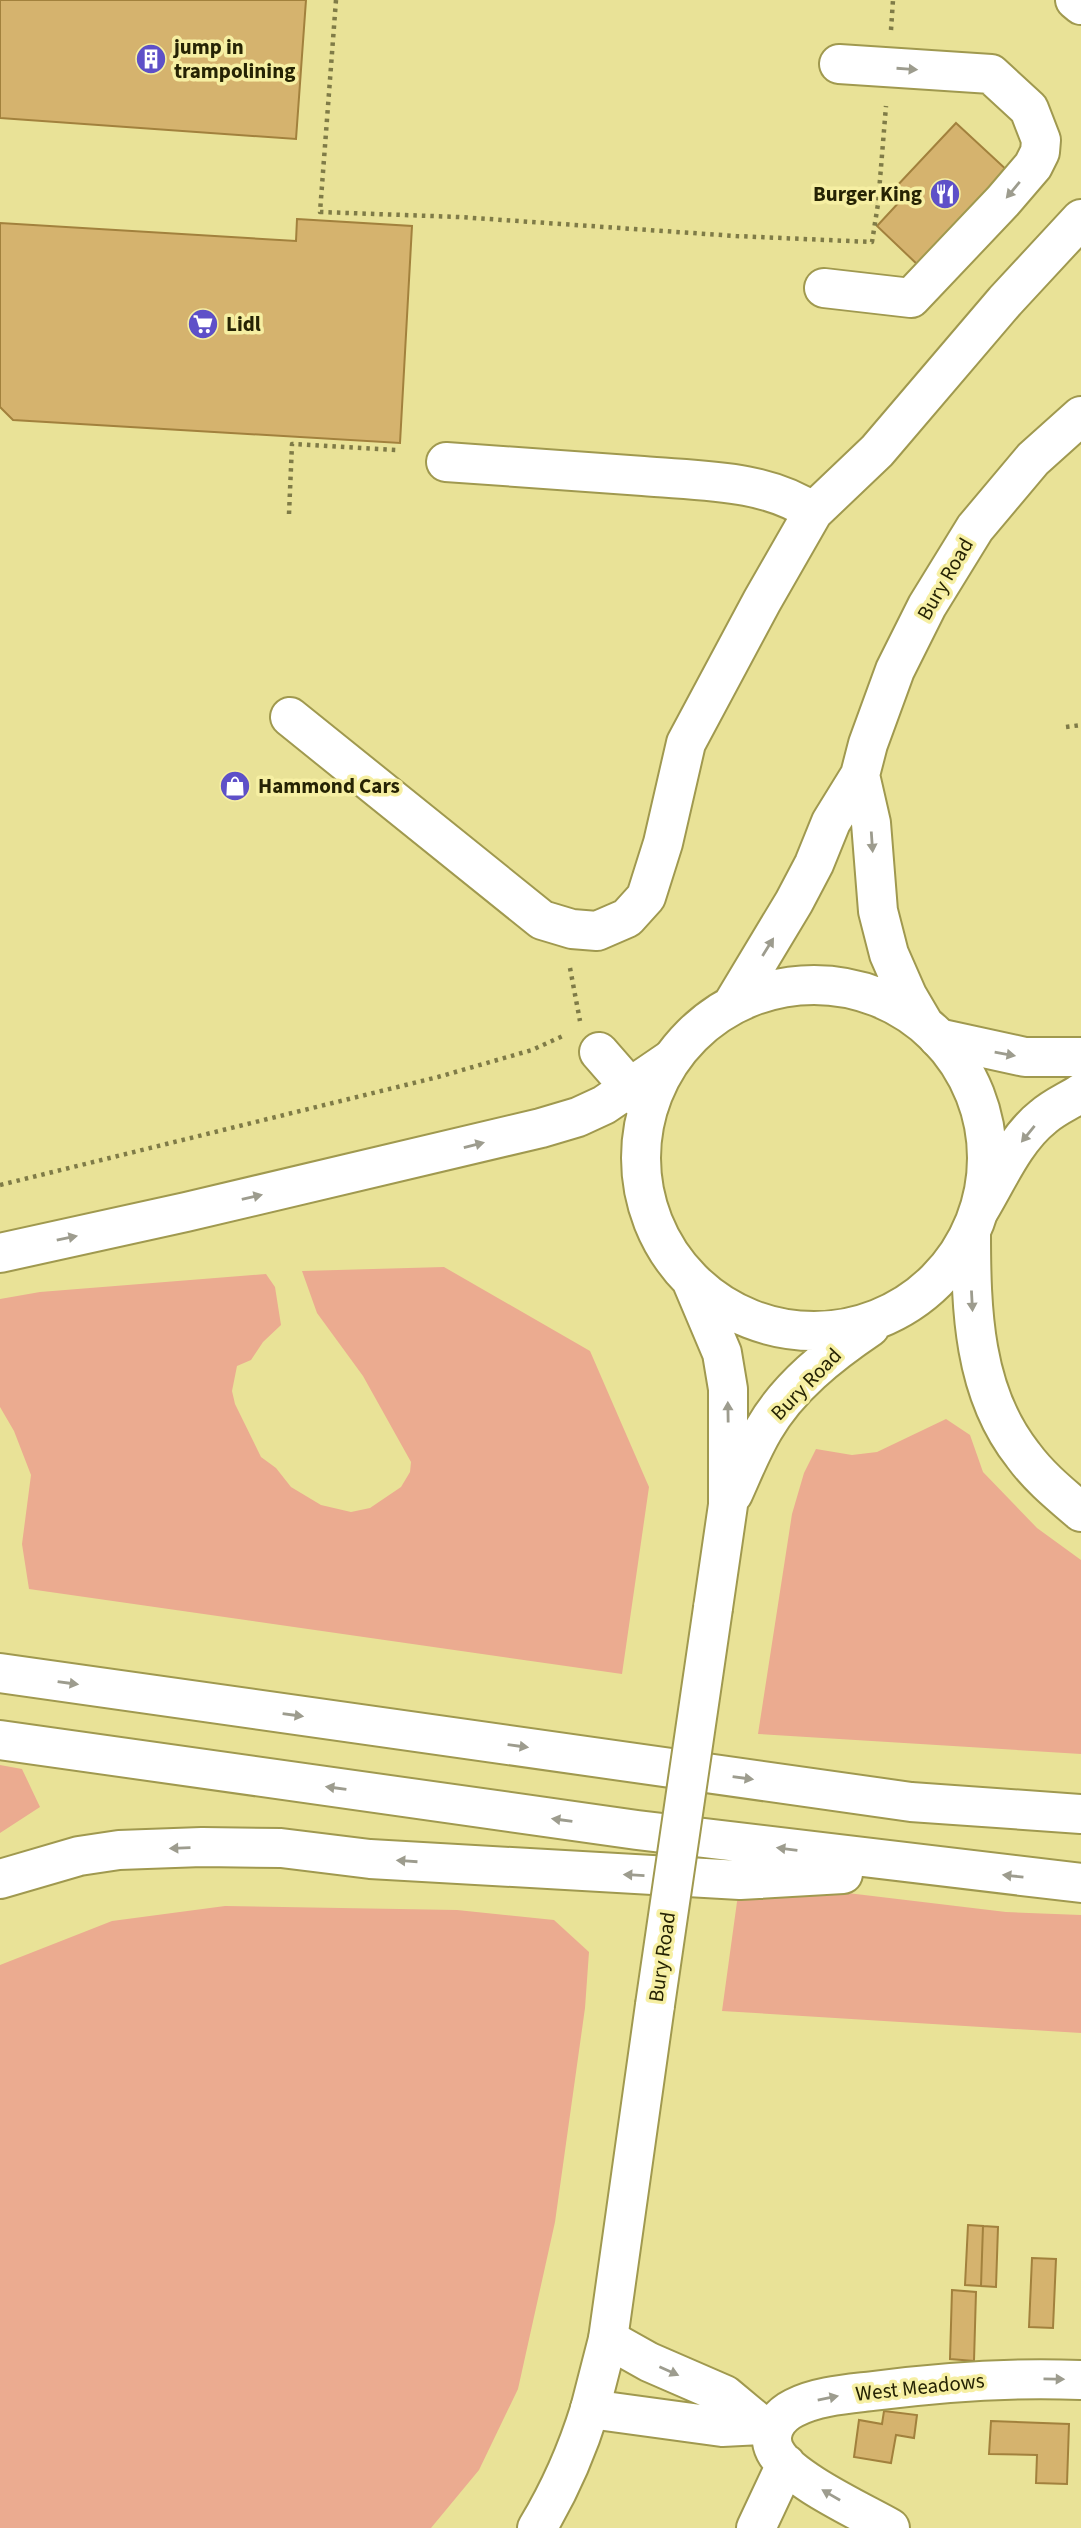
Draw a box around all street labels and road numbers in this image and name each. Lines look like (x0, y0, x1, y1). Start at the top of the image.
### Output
street label: Bury Road (909, 532, 981, 626)
street label: Bury Road (764, 1341, 848, 1427)
street label: Bury Road (641, 1910, 683, 2004)
street label: West Meadows (854, 2365, 986, 2409)

